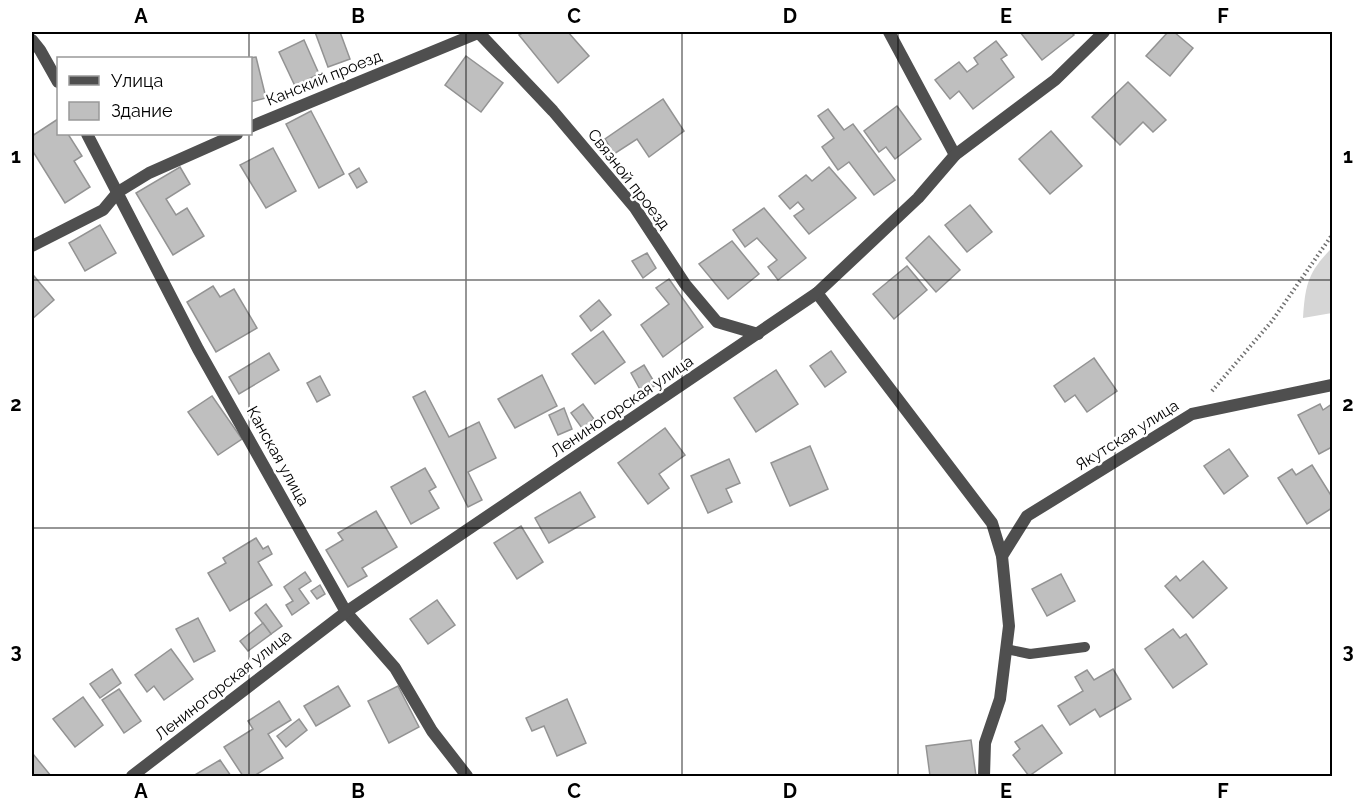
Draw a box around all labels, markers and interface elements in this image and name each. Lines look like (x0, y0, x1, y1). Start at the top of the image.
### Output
text: A (134, 4, 148, 28)
text: B (351, 4, 365, 28)
text: C (567, 4, 581, 28)
text: D (783, 4, 797, 28)
text: E (1000, 4, 1012, 28)
text: F (1217, 4, 1229, 28)
street label: Канский проезд (263, 46, 385, 110)
legend (57, 57, 252, 135)
text: Улица (111, 70, 163, 91)
text: Здание (111, 100, 173, 121)
street label: Связной проезд (584, 125, 674, 233)
text: 1 (11, 144, 21, 168)
text: 1 (1343, 144, 1353, 168)
street label: Лениногорская улица (547, 351, 697, 461)
text: 2 (10, 392, 22, 416)
text: 2 (1342, 392, 1354, 416)
street label: Якутская улица (1072, 396, 1182, 474)
street label: Канская улица (243, 403, 313, 509)
street label: Лениногорская улица (151, 626, 295, 744)
text: 3 (10, 639, 22, 663)
text: 3 (1342, 639, 1354, 663)
text: A (134, 779, 148, 803)
text: B (351, 779, 365, 803)
text: C (567, 779, 581, 803)
text: D (783, 779, 797, 803)
text: E (1000, 779, 1012, 803)
text: F (1217, 779, 1229, 803)

